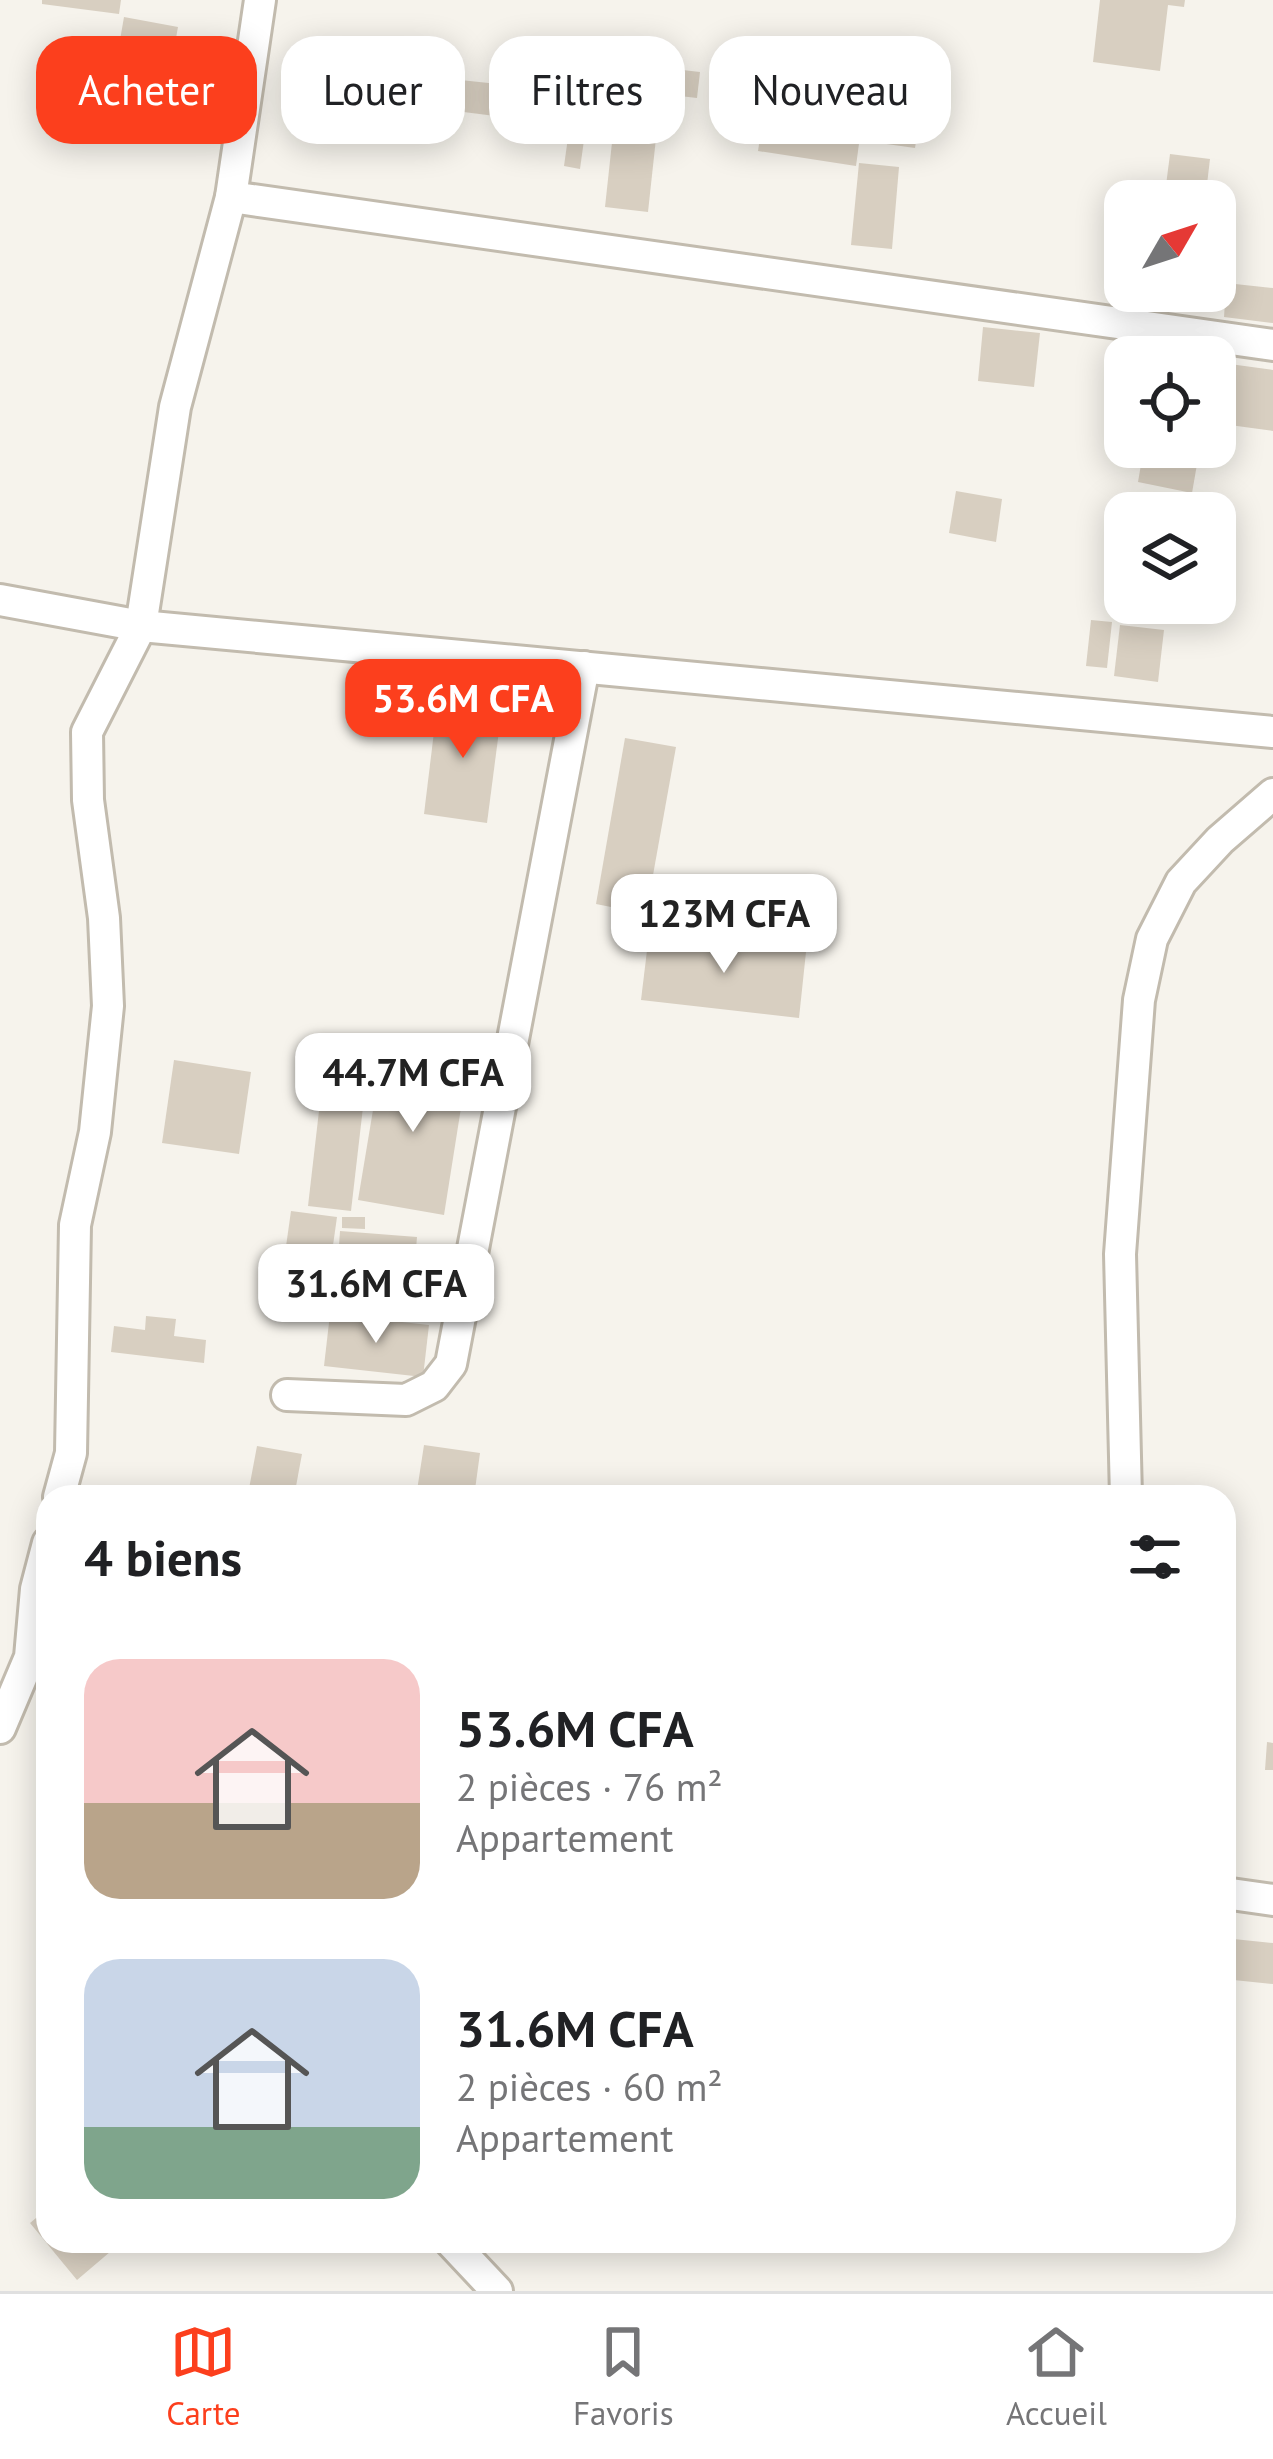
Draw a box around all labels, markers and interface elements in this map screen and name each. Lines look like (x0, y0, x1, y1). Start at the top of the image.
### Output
chip: Acheter (36, 36, 257, 144)
chip: Louer (281, 36, 465, 144)
chip: Filtres (489, 36, 685, 144)
chip: Nouveau (709, 36, 951, 144)
north arrow (1104, 180, 1236, 312)
map controls (1104, 180, 1236, 624)
button: locate (1104, 336, 1236, 468)
button: layers (1104, 492, 1236, 624)
pin: 53.6M CFA (326, 659, 600, 761)
text: 53.6M CFA (372, 672, 554, 723)
pin: 123M CFA (600, 874, 848, 976)
text: 123M CFA (638, 887, 810, 938)
pin: 44.7M CFA (276, 1033, 550, 1135)
text: 44.7M CFA (322, 1046, 504, 1097)
pin: 31.6M CFA (239, 1244, 513, 1346)
text: 31.6M CFA (285, 1257, 467, 1308)
text: 4 biens (84, 1524, 242, 1590)
icon: filters (1122, 1524, 1188, 1590)
text: 53.6M CFA (456, 1695, 694, 1761)
icon: home (180, 1707, 324, 1851)
text: 2 pièces · 76 m² (456, 1761, 723, 1812)
text: Appartement (456, 1812, 673, 1863)
text: 31.6M CFA (456, 1995, 694, 2061)
icon: home (180, 2007, 324, 2151)
text: 2 pièces · 60 m² (456, 2061, 723, 2112)
text: Appartement (456, 2112, 673, 2163)
tab: Carte (166, 2319, 241, 2434)
tab: Favoris (573, 2319, 674, 2434)
tab: Accueil (1006, 2319, 1107, 2434)

